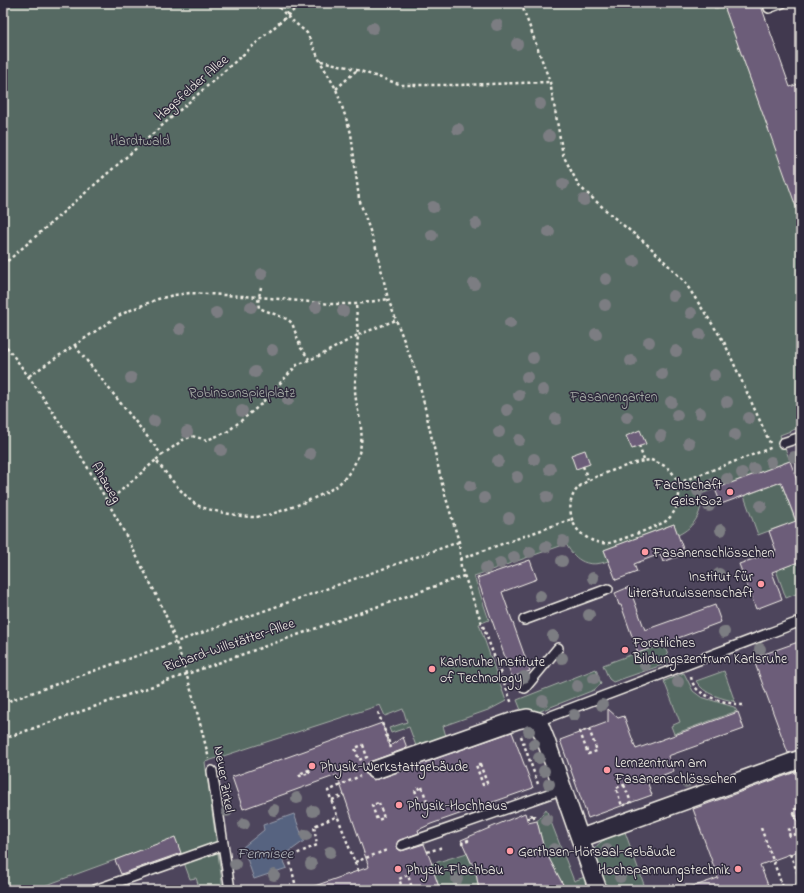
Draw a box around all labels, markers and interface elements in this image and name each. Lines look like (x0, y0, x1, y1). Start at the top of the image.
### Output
street label: Hagsfelder Allee (150, 50, 235, 127)
park label: Hardtwald (110, 131, 170, 152)
park label: Robinsonspielplatz (189, 383, 295, 404)
park label: Fasanengarten (569, 387, 658, 409)
street label: Ahaweg (84, 458, 126, 508)
place label: Fachschaft GeistSoz (653, 475, 722, 512)
marker: Fachschaft GeistSoz (725, 487, 735, 497)
place label: Fasanenschlösschen (652, 543, 774, 564)
marker: Fasanenschlösschen (640, 547, 650, 557)
place label: Institut für Literaturwissenschaft (628, 567, 754, 604)
marker: Institut für Literaturwissenschaft (756, 579, 766, 589)
street label: Richard-Willstätter-Allee (161, 613, 298, 678)
place label: Forstliches Bildungszentrum Karlsruhe (632, 633, 788, 671)
marker: Forstliches Bildungszentrum Karlsruhe (620, 645, 630, 655)
place label: Karlsruhe Institute of Technology (440, 652, 546, 690)
marker: Karlsruhe Institute of Technology (427, 664, 437, 674)
street label: Neuer Zirkel (207, 744, 240, 814)
place label: Lernzentrum am Fasanenschlösschen (614, 753, 736, 790)
place label: Physik-Werkstattgebäude (320, 757, 469, 779)
marker: Physik-Werkstattgebäude (307, 761, 317, 771)
marker: Lernzentrum am Fasanenschlösschen (602, 765, 612, 775)
place label: Physik-Hochhaus (407, 796, 507, 818)
marker: Physik-Hochhaus (394, 800, 404, 810)
place label: Gerthsen-Hörsaal-Gebäude (518, 842, 676, 863)
water label: Fermisee (237, 843, 295, 865)
marker: Gerthsen-Hörsaal-Gebäude (505, 846, 515, 856)
place label: Physik-Flachbau (406, 860, 504, 882)
place label: Hochspannungstechnik (598, 860, 731, 882)
marker: Physik-Flachbau (393, 864, 403, 874)
marker: Hochspannungstechnik (733, 864, 743, 874)

